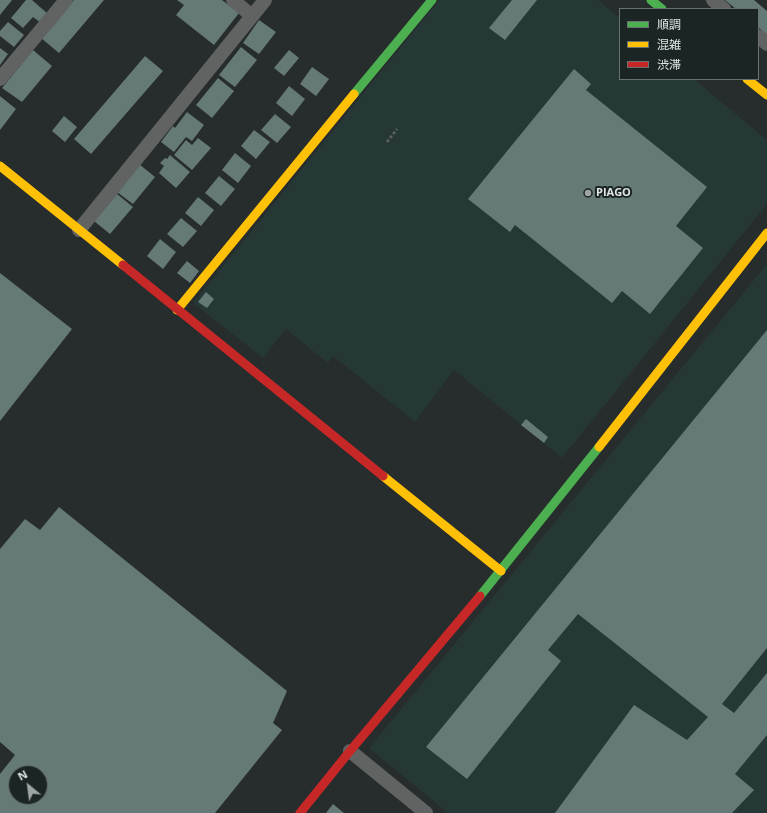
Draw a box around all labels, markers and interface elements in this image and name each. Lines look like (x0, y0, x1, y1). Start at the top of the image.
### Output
legend (619, 8, 759, 80)
text: 順調 (657, 16, 681, 33)
text: 混雑 (657, 36, 681, 53)
text: 渋滞 (657, 56, 681, 73)
place label: PIAGO (596, 186, 631, 200)
marker: PIAGO (583, 188, 593, 198)
north arrow (8, 765, 48, 805)
text: N (15, 766, 30, 784)

